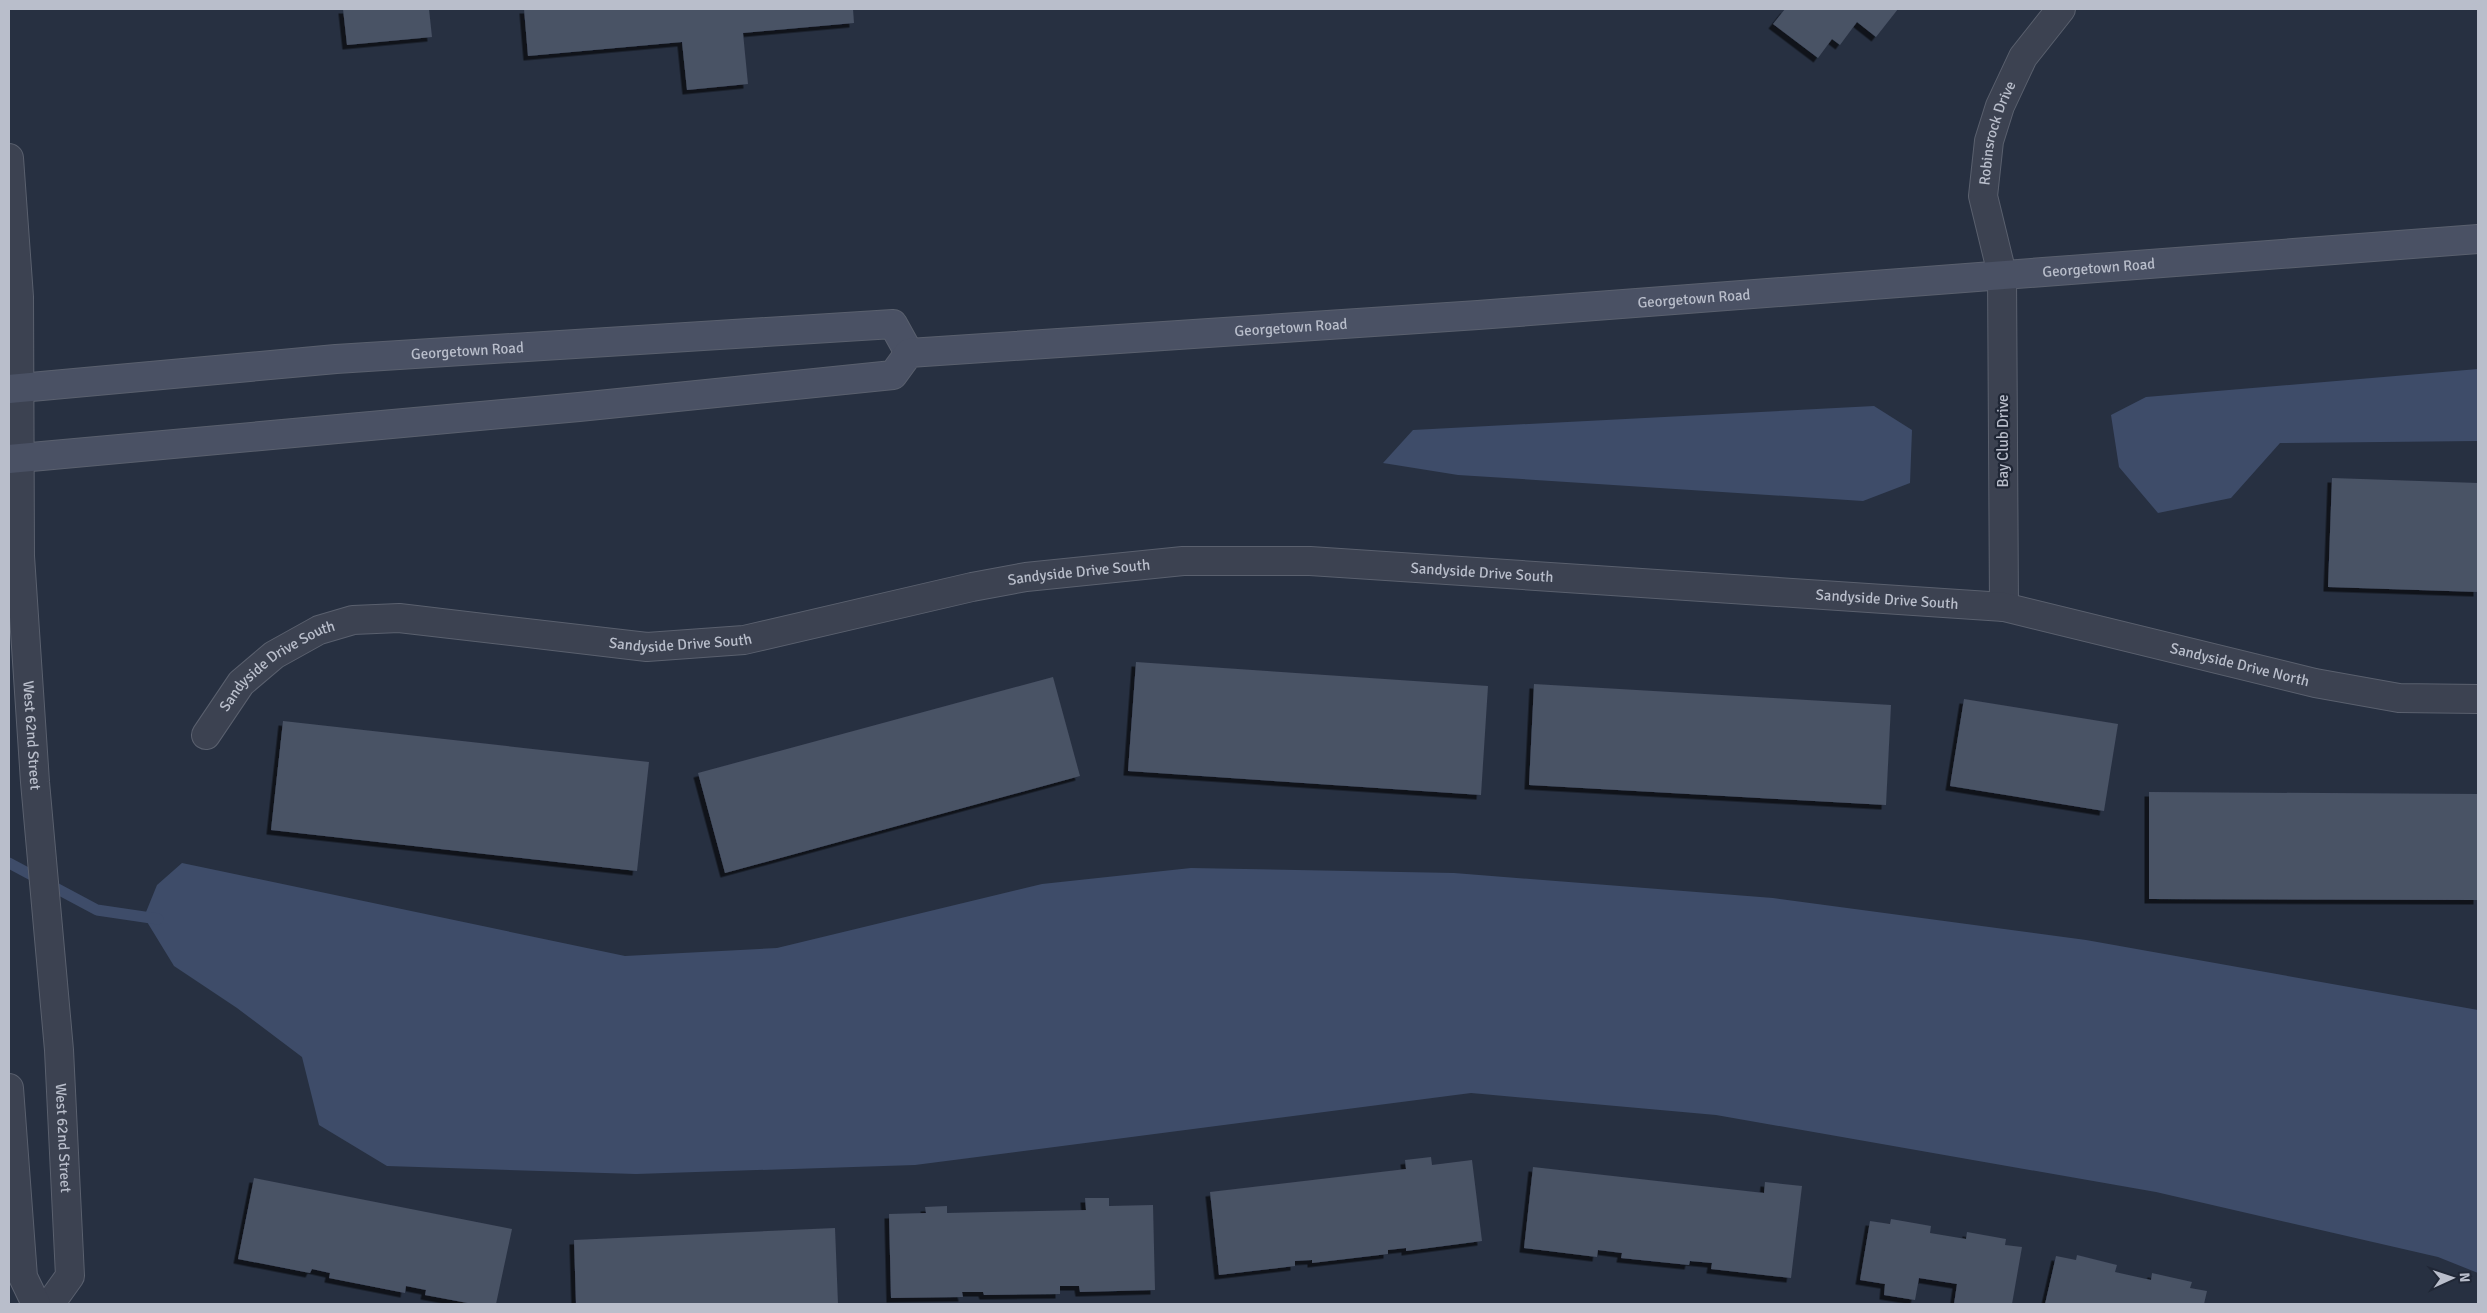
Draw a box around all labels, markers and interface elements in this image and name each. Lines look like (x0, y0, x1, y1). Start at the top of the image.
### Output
street label: Robinsrock Drive (1975, 78, 2019, 186)
street label: Georgetown Road (2042, 255, 2156, 281)
street label: Georgetown Road (1637, 285, 1751, 312)
street label: Georgetown Road (1234, 315, 1348, 340)
street label: Georgetown Road (410, 338, 524, 363)
street label: Bay Club Drive (1994, 394, 2012, 488)
street label: Sandyside Drive South (1006, 555, 1151, 589)
street label: Sandyside Drive South (1410, 559, 1554, 586)
street label: Sandyside Drive South (1815, 586, 1959, 613)
street label: Sandyside Drive South (215, 617, 337, 715)
street label: Sandyside Drive South (608, 629, 754, 656)
street label: Sandyside Drive North (2168, 639, 2311, 690)
street label: West 62nd Street (19, 680, 45, 791)
street label: West 62nd Street (52, 1083, 75, 1193)
north arrow (2427, 1253, 2477, 1303)
text: N (2456, 1272, 2473, 1283)

